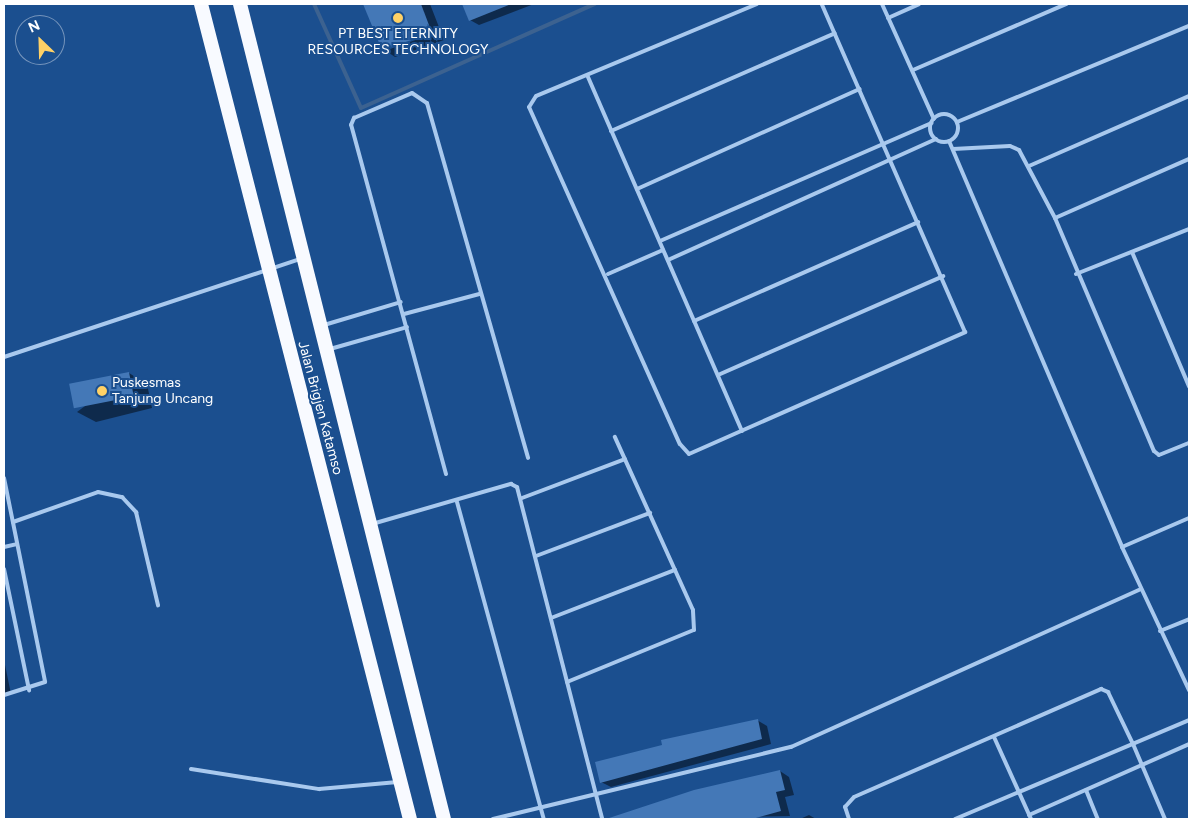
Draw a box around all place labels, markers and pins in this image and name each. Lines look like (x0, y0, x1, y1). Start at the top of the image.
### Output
marker: PT BEST ETERNITY RESOURCES TECHNOLOGY (392, 12, 404, 24)
place label: PT BEST ETERNITY RESOURCES TECHNOLOGY (308, 26, 488, 58)
place label: Puskesmas Tanjung Uncang (112, 375, 213, 408)
marker: Puskesmas Tanjung Uncang (96, 385, 108, 397)

